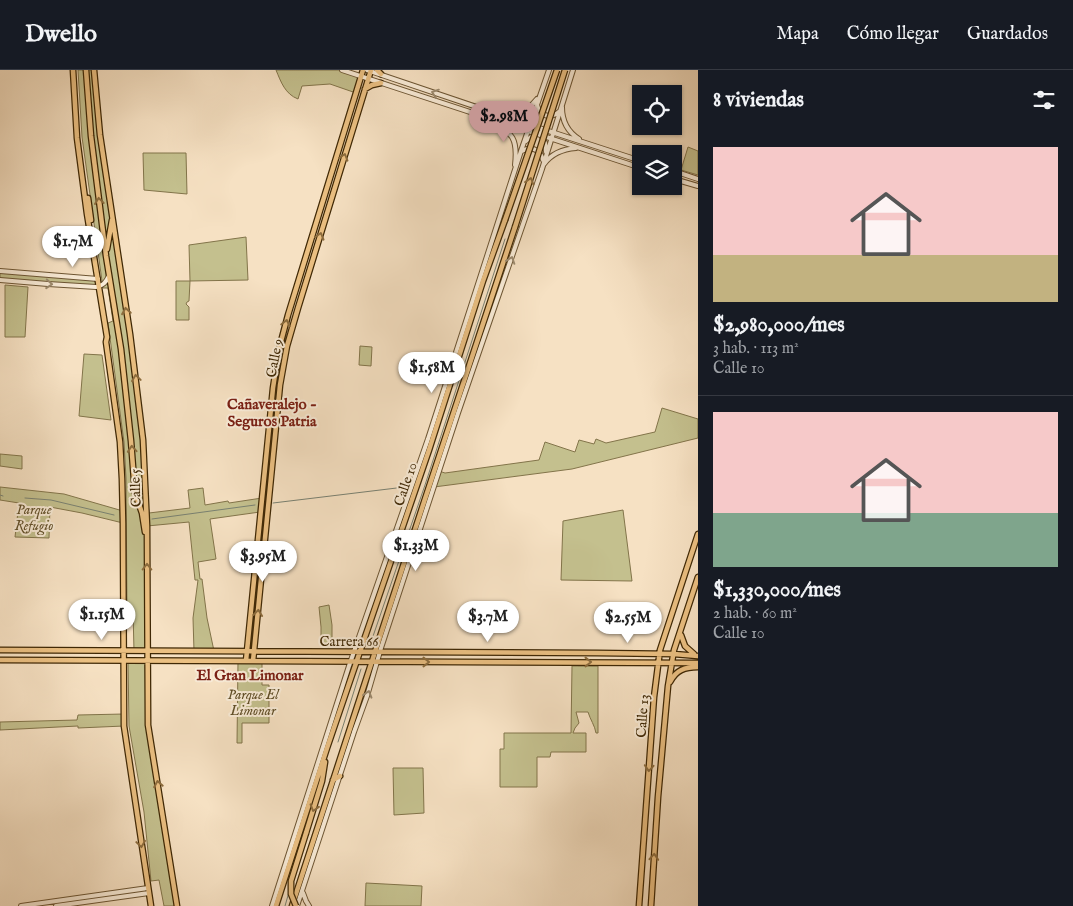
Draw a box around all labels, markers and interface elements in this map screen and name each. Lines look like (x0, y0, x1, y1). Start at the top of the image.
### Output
text: Dwello (25, 19, 97, 50)
text: Mapa (776, 23, 819, 46)
text: Cómo llegar (847, 23, 939, 46)
text: Guardados (967, 23, 1048, 46)
map controls (632, 85, 682, 195)
button: locate (632, 85, 682, 135)
icon: filters (1030, 86, 1058, 114)
text: 8 viviendas (713, 87, 804, 114)
one-way arrow (431, 89, 440, 99)
pin: $2.98M (463, 100, 545, 143)
text: $2.98M (480, 107, 528, 127)
button: layers (632, 145, 682, 195)
one-way arrow (338, 153, 348, 162)
one-way arrow (524, 177, 534, 185)
icon: home (841, 179, 931, 269)
one-way arrow (94, 197, 105, 205)
pin: $1.7M (38, 226, 108, 268)
text: $1.7M (53, 232, 93, 252)
one-way arrow (315, 233, 325, 241)
one-way arrow (505, 256, 515, 264)
one-way arrow (45, 279, 53, 290)
one-way arrow (122, 306, 132, 315)
text: $2,980,000/mes (713, 312, 845, 339)
one-way arrow (280, 318, 291, 327)
street label: Calle 9 (262, 337, 288, 379)
text: 3 hab. · 113 m² (713, 339, 799, 359)
pin: $1.58M (391, 352, 473, 394)
text: $1.58M (409, 358, 455, 378)
text: Calle 10 (713, 359, 765, 379)
one-way arrow (131, 373, 142, 381)
district label: Cañaveralejo - Seguros Patria (227, 395, 317, 431)
one-way arrow (126, 444, 137, 452)
icon: home (841, 445, 931, 535)
street label: Calle 10 (390, 460, 422, 509)
street label: Calle 5 (126, 469, 146, 507)
park label: Parque Refugio (15, 501, 53, 536)
pin: $1.33M (375, 530, 457, 572)
text: $1.33M (393, 536, 439, 556)
pin: $3.95M (222, 540, 304, 583)
text: $3.95M (240, 547, 286, 567)
one-way arrow (142, 563, 152, 570)
text: $1,330,000/mes (713, 577, 841, 604)
pin: $1.15M (61, 598, 143, 641)
pin: $3.7M (453, 600, 523, 643)
pin: $2.55M (587, 602, 669, 644)
text: 2 hab. · 60 m² (713, 604, 797, 624)
text: $1.15M (79, 605, 125, 625)
text: $3.7M (468, 607, 508, 627)
one-way arrow (252, 608, 263, 616)
text: $2.55M (605, 608, 651, 628)
text: Calle 10 (713, 624, 765, 644)
street label: Carrera 66 (320, 633, 380, 651)
one-way arrow (422, 657, 430, 667)
one-way arrow (585, 657, 593, 667)
district label: El Gran Limonar (196, 666, 304, 685)
park label: Parque El Limonar (228, 686, 280, 720)
one-way arrow (362, 690, 372, 698)
street label: Calle 13 (632, 694, 653, 738)
one-way arrow (644, 764, 655, 772)
one-way arrow (153, 780, 163, 789)
one-way arrow (309, 803, 319, 812)
one-way arrow (135, 840, 146, 848)
one-way arrow (649, 853, 660, 861)

